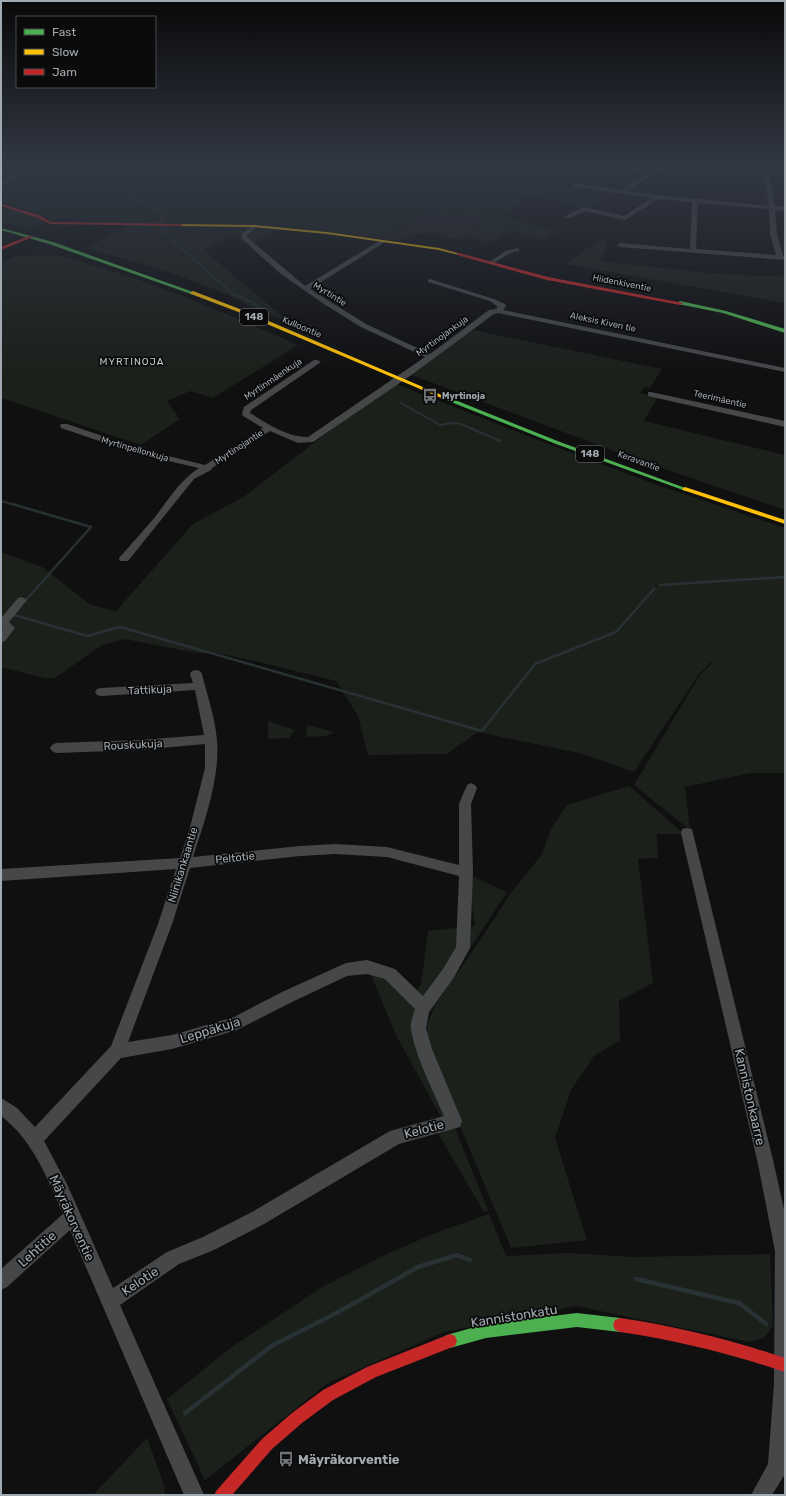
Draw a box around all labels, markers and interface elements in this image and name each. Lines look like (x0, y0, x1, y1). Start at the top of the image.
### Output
legend (16, 16, 156, 88)
text: Fast (52, 25, 76, 39)
text: Slow (52, 45, 79, 59)
text: Jam (52, 65, 77, 79)
street label: Hiidenkiventie (592, 272, 652, 294)
street label: Myrtintie (312, 280, 348, 308)
road number: 148 (240, 309, 268, 325)
street label: Aleksis Kiven tie (569, 310, 637, 334)
street label: Kulloontie (281, 314, 323, 340)
street label: Myrtinojankuja (414, 314, 470, 358)
district label: MYRTINOJA (99, 356, 165, 368)
street label: Myrtinmäenkuja (242, 356, 304, 402)
bus stop icon: Myrtinoja (421, 387, 439, 405)
street label: Teerimäentie (692, 388, 748, 410)
place label: Myrtinoja (442, 391, 485, 401)
street label: Myrtinojantie (213, 428, 265, 466)
street label: Myrtinpellonkuja (100, 435, 170, 463)
road number: 148 (576, 446, 604, 462)
street label: Keravantie (616, 449, 662, 473)
street label: Tattikuja (128, 682, 172, 698)
street label: Rouskukuja (103, 737, 163, 753)
street label: Niinikankaantie (165, 826, 201, 904)
street label: Peltotie (215, 849, 255, 867)
street label: Leppäkuja (178, 1014, 242, 1046)
street label: Kannistonkaarre (732, 1047, 768, 1147)
street label: Kelotie (402, 1116, 446, 1142)
street label: Mäyräkorventie (46, 1173, 98, 1263)
street label: Lehtitie (15, 1228, 59, 1270)
street label: Kelotie (119, 1263, 161, 1299)
street label: Kannistonkatu (470, 1302, 558, 1330)
bus stop icon: Mäyräkorventie (277, 1450, 295, 1468)
place label: Mäyräkorventie (298, 1452, 400, 1467)

